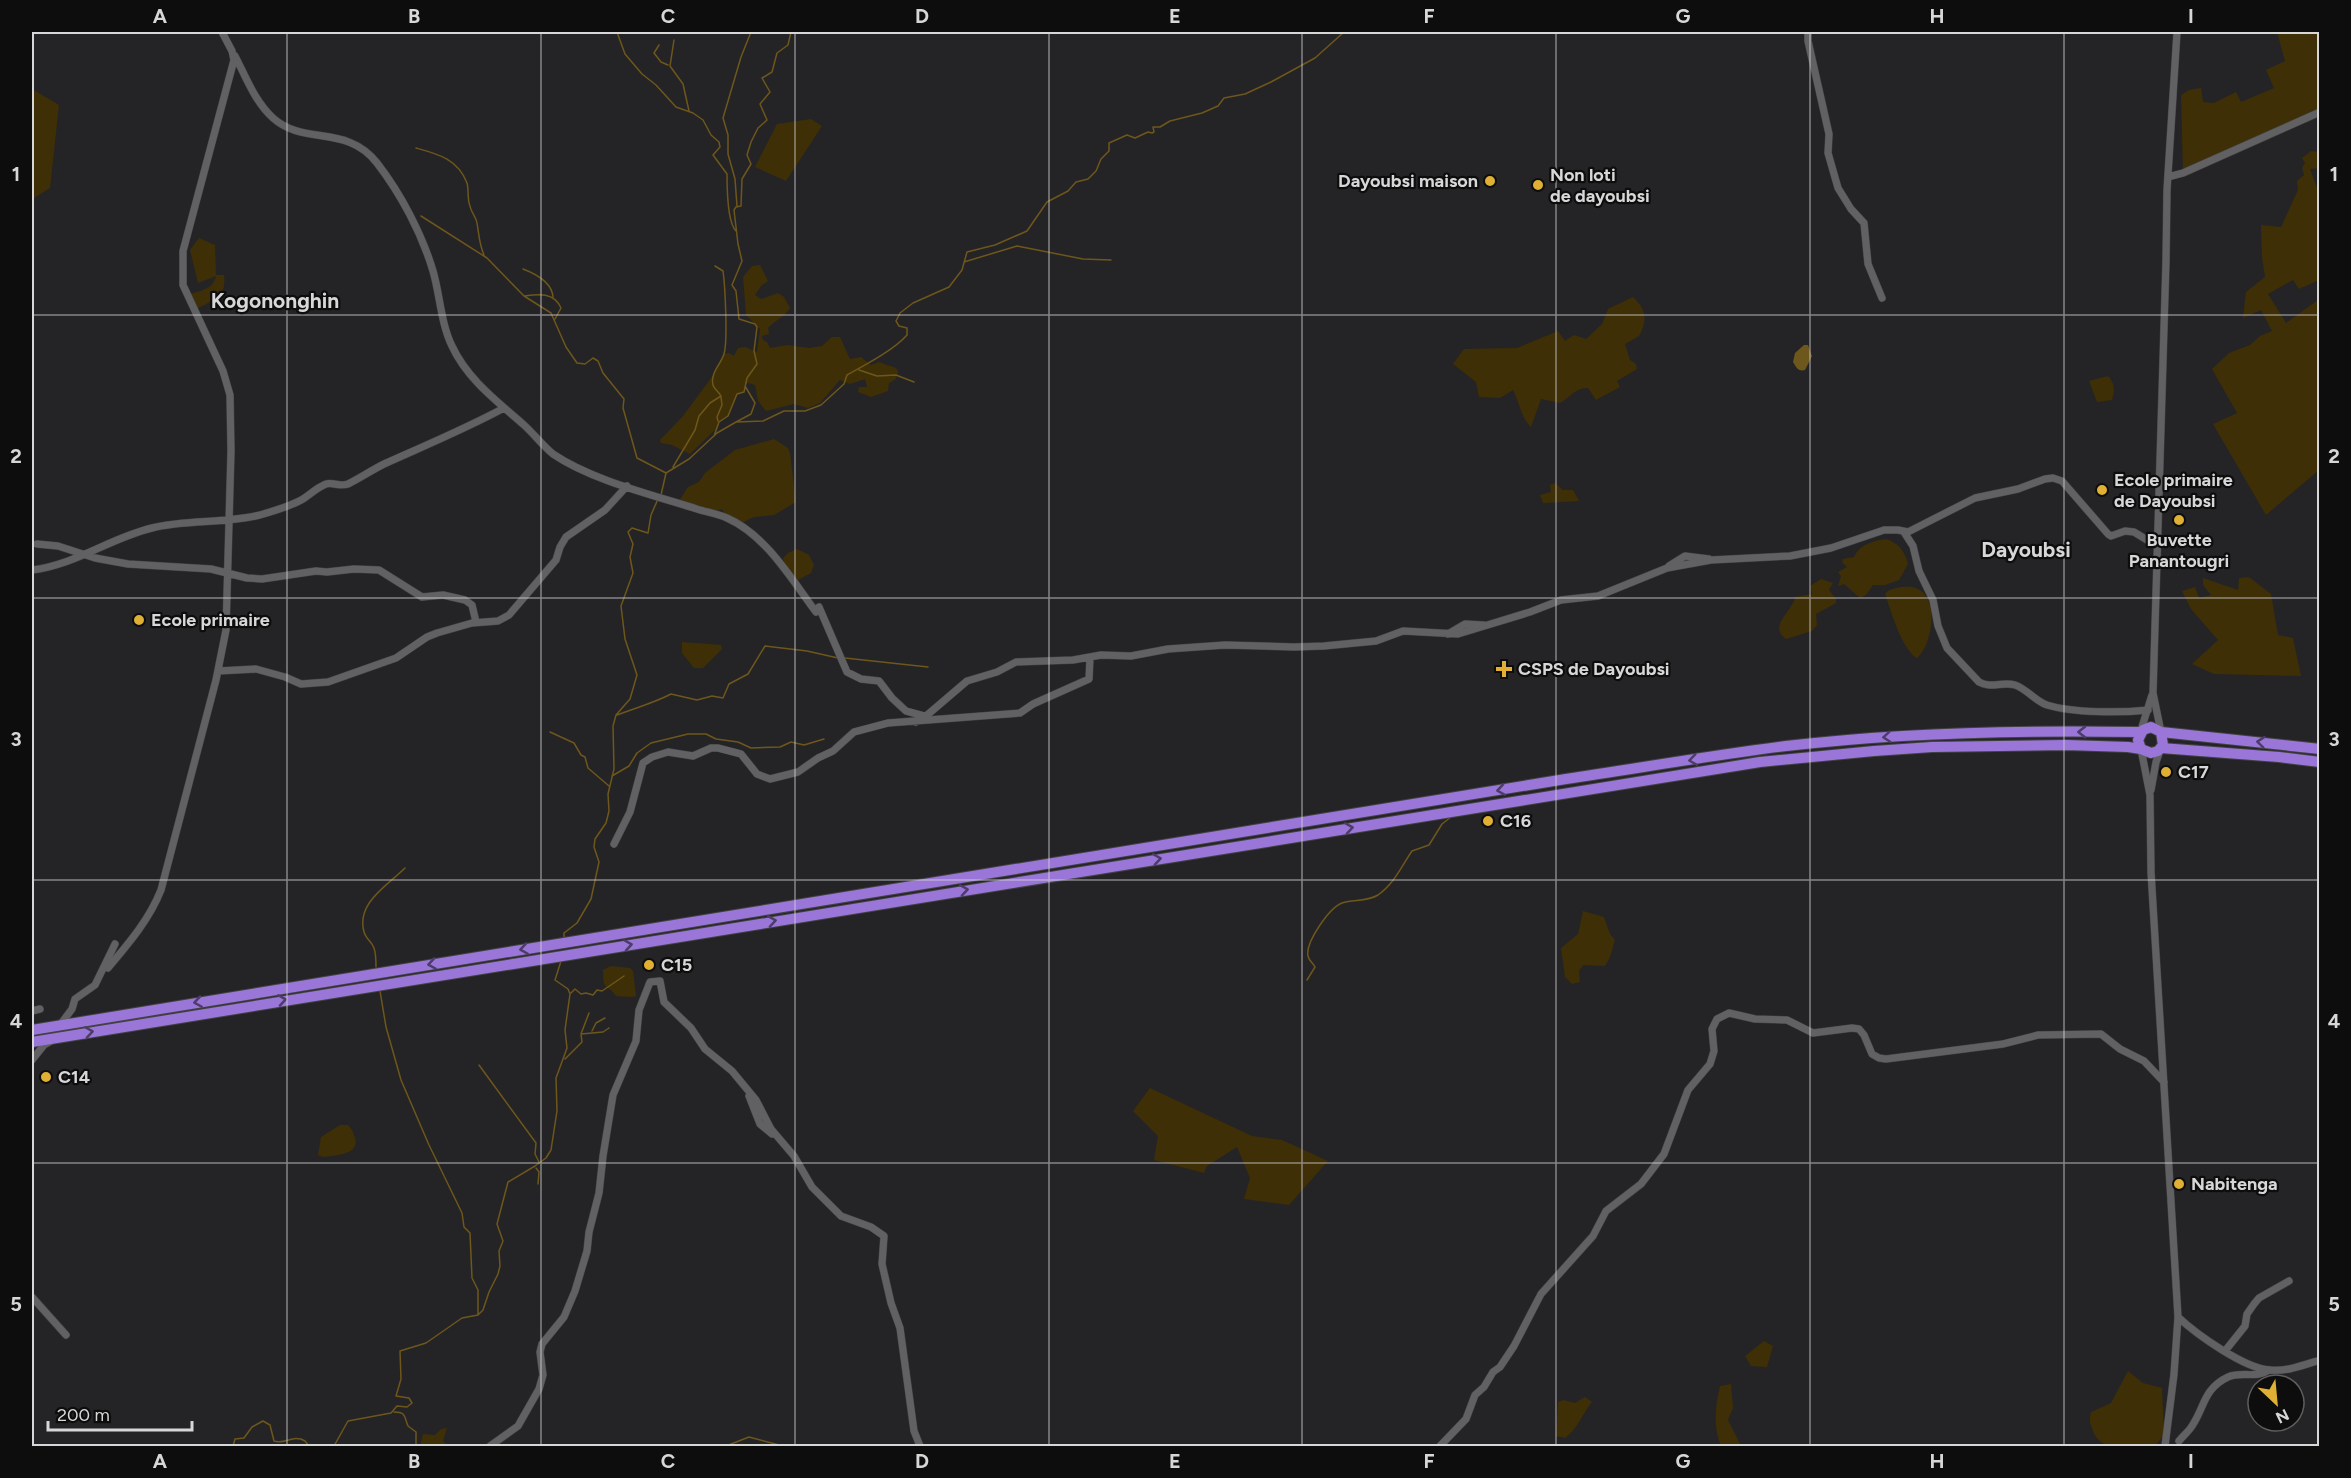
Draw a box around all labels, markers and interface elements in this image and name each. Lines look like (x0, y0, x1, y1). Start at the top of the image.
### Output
text: A (153, 4, 168, 28)
text: B (408, 4, 420, 28)
text: C (661, 4, 675, 28)
text: D (915, 4, 929, 28)
text: E (1169, 4, 1181, 28)
text: F (1423, 4, 1435, 28)
text: G (1676, 4, 1691, 28)
text: H (1930, 4, 1945, 28)
text: I (2188, 4, 2194, 28)
text: 1 (12, 162, 20, 186)
text: 1 (2330, 162, 2338, 186)
place label: Non loti de dayoubsi (1550, 164, 1650, 207)
place label: Dayoubsi maison (1338, 170, 1478, 192)
marker: Dayoubsi maison (1483, 174, 1497, 188)
marker: Non loti de dayoubsi (1531, 178, 1545, 192)
district label: Kogononghin (211, 288, 339, 313)
text: 2 (10, 444, 22, 468)
text: 2 (2328, 444, 2340, 468)
place label: Ecole primaire de Dayoubsi (2114, 469, 2233, 512)
marker: Ecole primaire de Dayoubsi (2095, 483, 2109, 497)
marker: Buvette Panantougri (2172, 513, 2186, 527)
place label: Buvette Panantougri (2129, 529, 2229, 572)
district label: Dayoubsi (1981, 537, 2071, 562)
place label: Ecole primaire (151, 609, 270, 631)
marker: Ecole primaire (132, 613, 146, 627)
place label: CSPS de Dayoubsi (1518, 658, 1670, 680)
marker: CSPS de Dayoubsi (1495, 660, 1513, 678)
one-way arrow (2077, 726, 2086, 738)
text: 3 (10, 727, 22, 751)
text: 3 (2328, 727, 2340, 751)
one-way arrow (1883, 730, 1892, 743)
one-way arrow (2257, 736, 2266, 749)
one-way arrow (1689, 753, 1698, 765)
place label: C17 (2178, 761, 2209, 783)
marker: C17 (2159, 765, 2173, 779)
one-way arrow (1496, 783, 1506, 796)
place label: C16 (1500, 810, 1531, 832)
marker: C16 (1481, 814, 1495, 828)
one-way arrow (1344, 822, 1354, 835)
one-way arrow (1151, 853, 1161, 866)
one-way arrow (960, 885, 969, 897)
one-way arrow (767, 916, 776, 928)
one-way arrow (623, 939, 633, 951)
one-way arrow (519, 942, 529, 955)
place label: C15 (661, 954, 692, 976)
one-way arrow (427, 957, 437, 970)
marker: C15 (642, 958, 656, 972)
one-way arrow (194, 995, 204, 1008)
one-way arrow (277, 995, 286, 1007)
text: 4 (10, 1009, 23, 1033)
text: 4 (2328, 1009, 2341, 1033)
one-way arrow (84, 1026, 94, 1038)
place label: C14 (58, 1066, 90, 1088)
marker: C14 (39, 1070, 53, 1084)
place label: Nabitenga (2191, 1173, 2278, 1195)
marker: Nabitenga (2172, 1177, 2186, 1191)
text: 5 (10, 1292, 22, 1316)
text: 5 (2328, 1292, 2340, 1316)
north arrow (2246, 1373, 2306, 1433)
scale bar (48, 1394, 192, 1432)
text: 200 m (57, 1404, 110, 1426)
text: N (2273, 1405, 2292, 1427)
text: A (153, 1449, 168, 1473)
text: B (408, 1449, 420, 1473)
text: C (661, 1449, 675, 1473)
text: D (915, 1449, 929, 1473)
text: E (1169, 1449, 1181, 1473)
text: F (1423, 1449, 1435, 1473)
text: G (1676, 1449, 1691, 1473)
text: H (1930, 1449, 1945, 1473)
text: I (2188, 1449, 2194, 1473)

